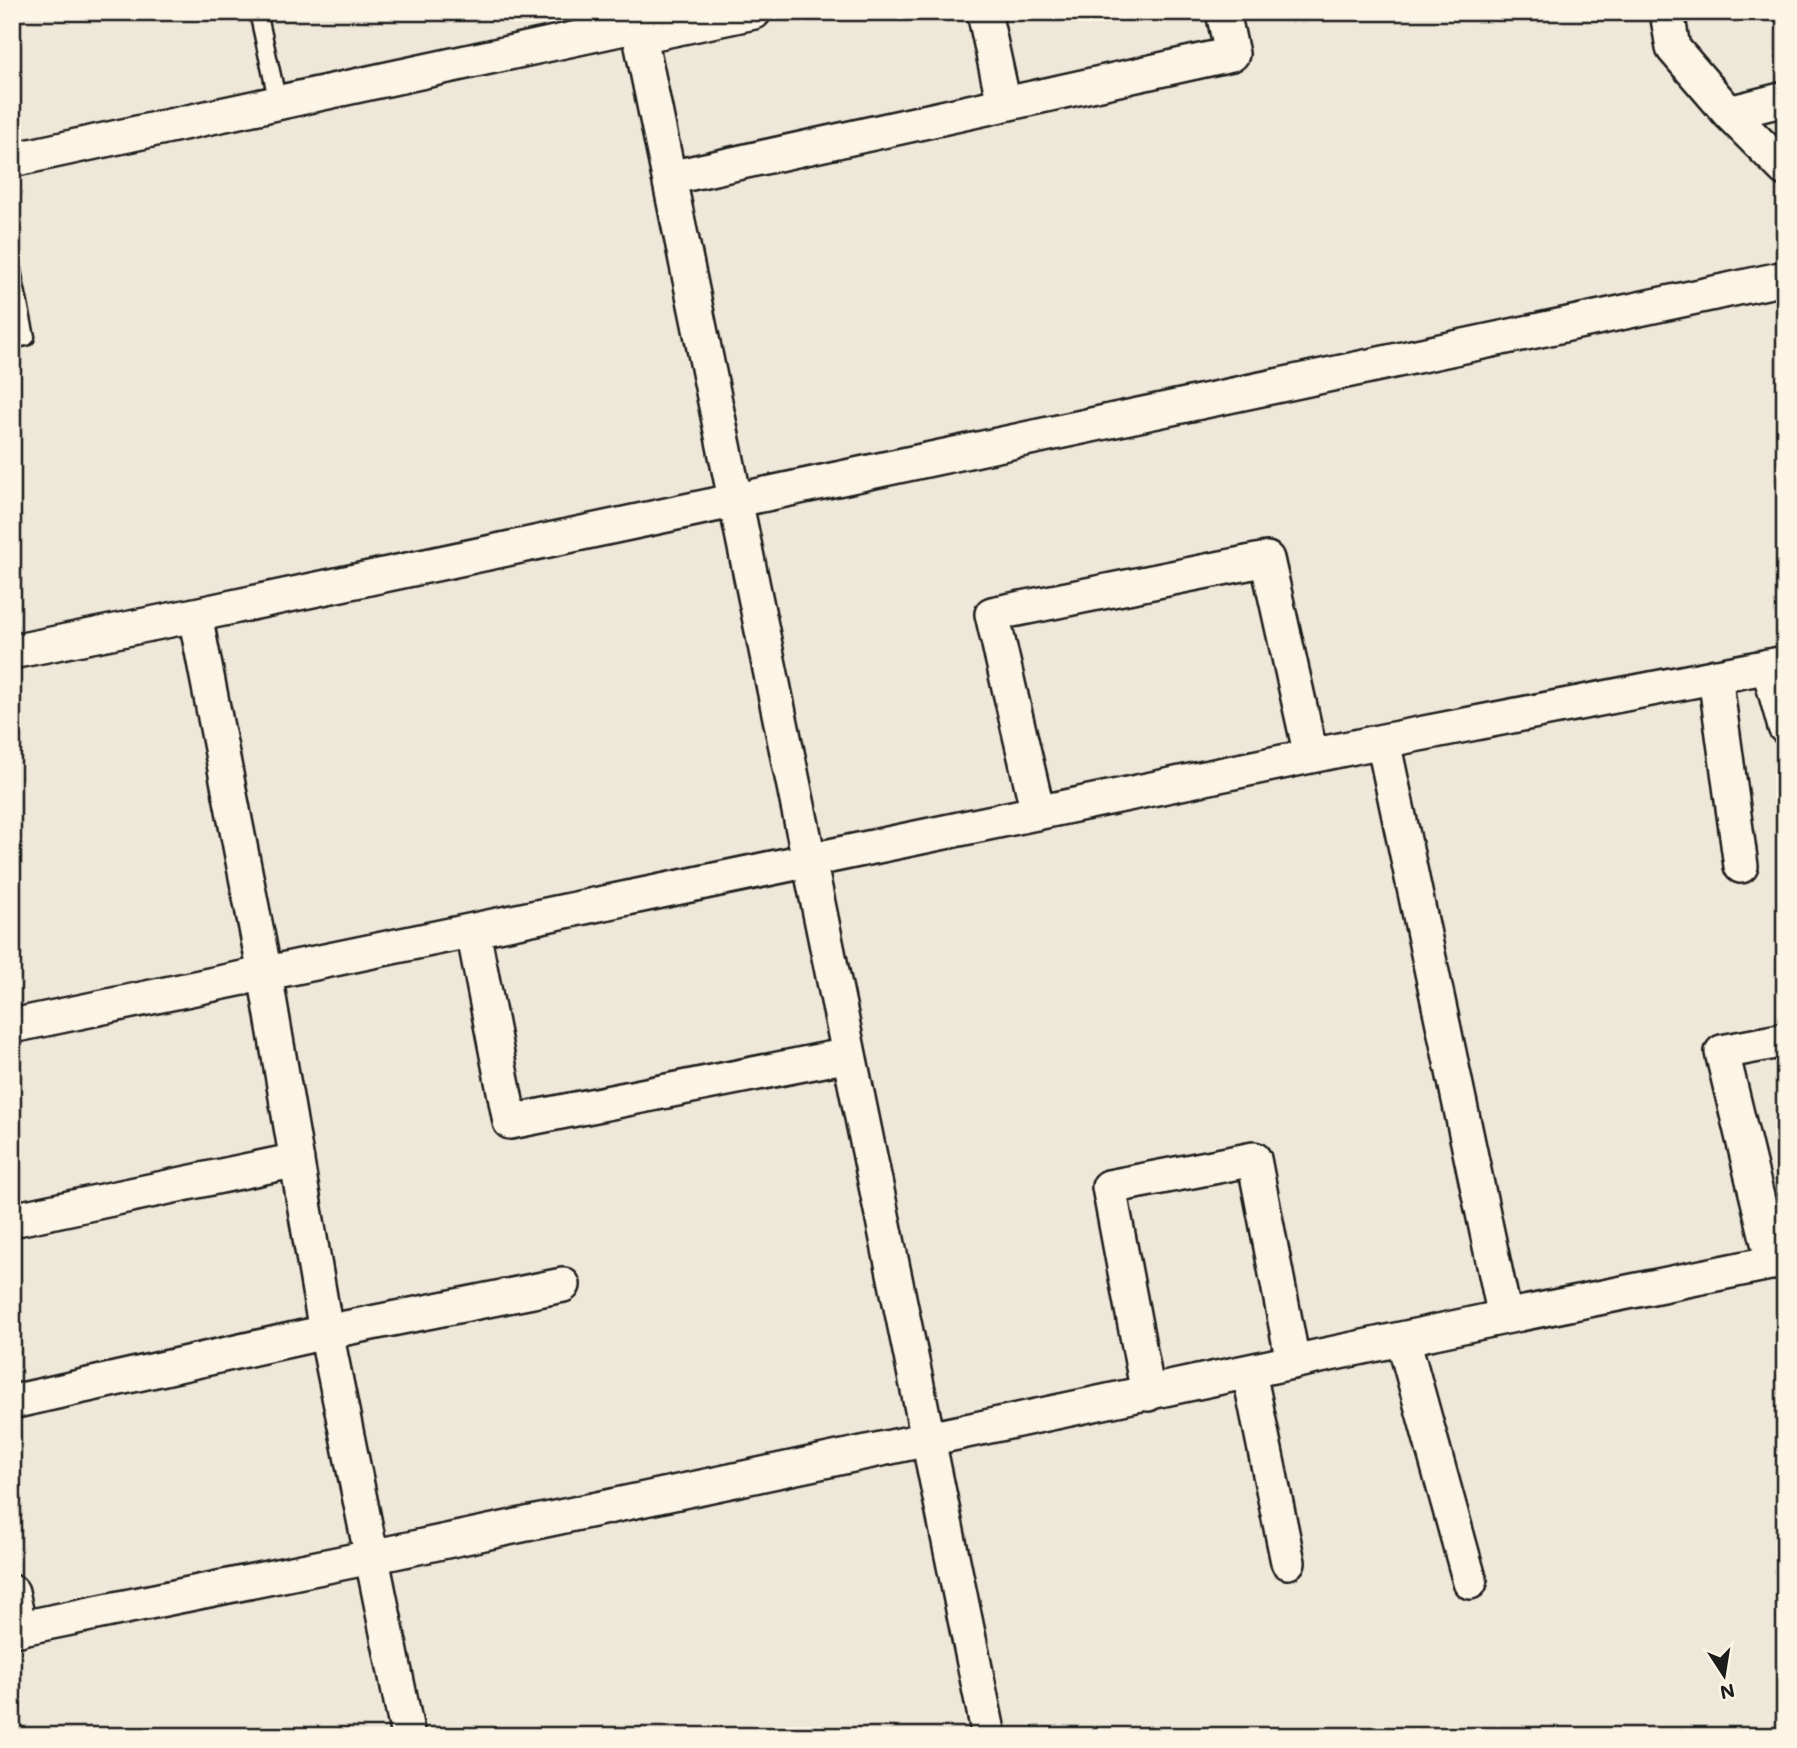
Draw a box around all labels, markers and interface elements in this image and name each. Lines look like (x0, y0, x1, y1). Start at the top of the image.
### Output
north arrow (1688, 1640, 1758, 1710)
text: N (1718, 1678, 1737, 1706)

